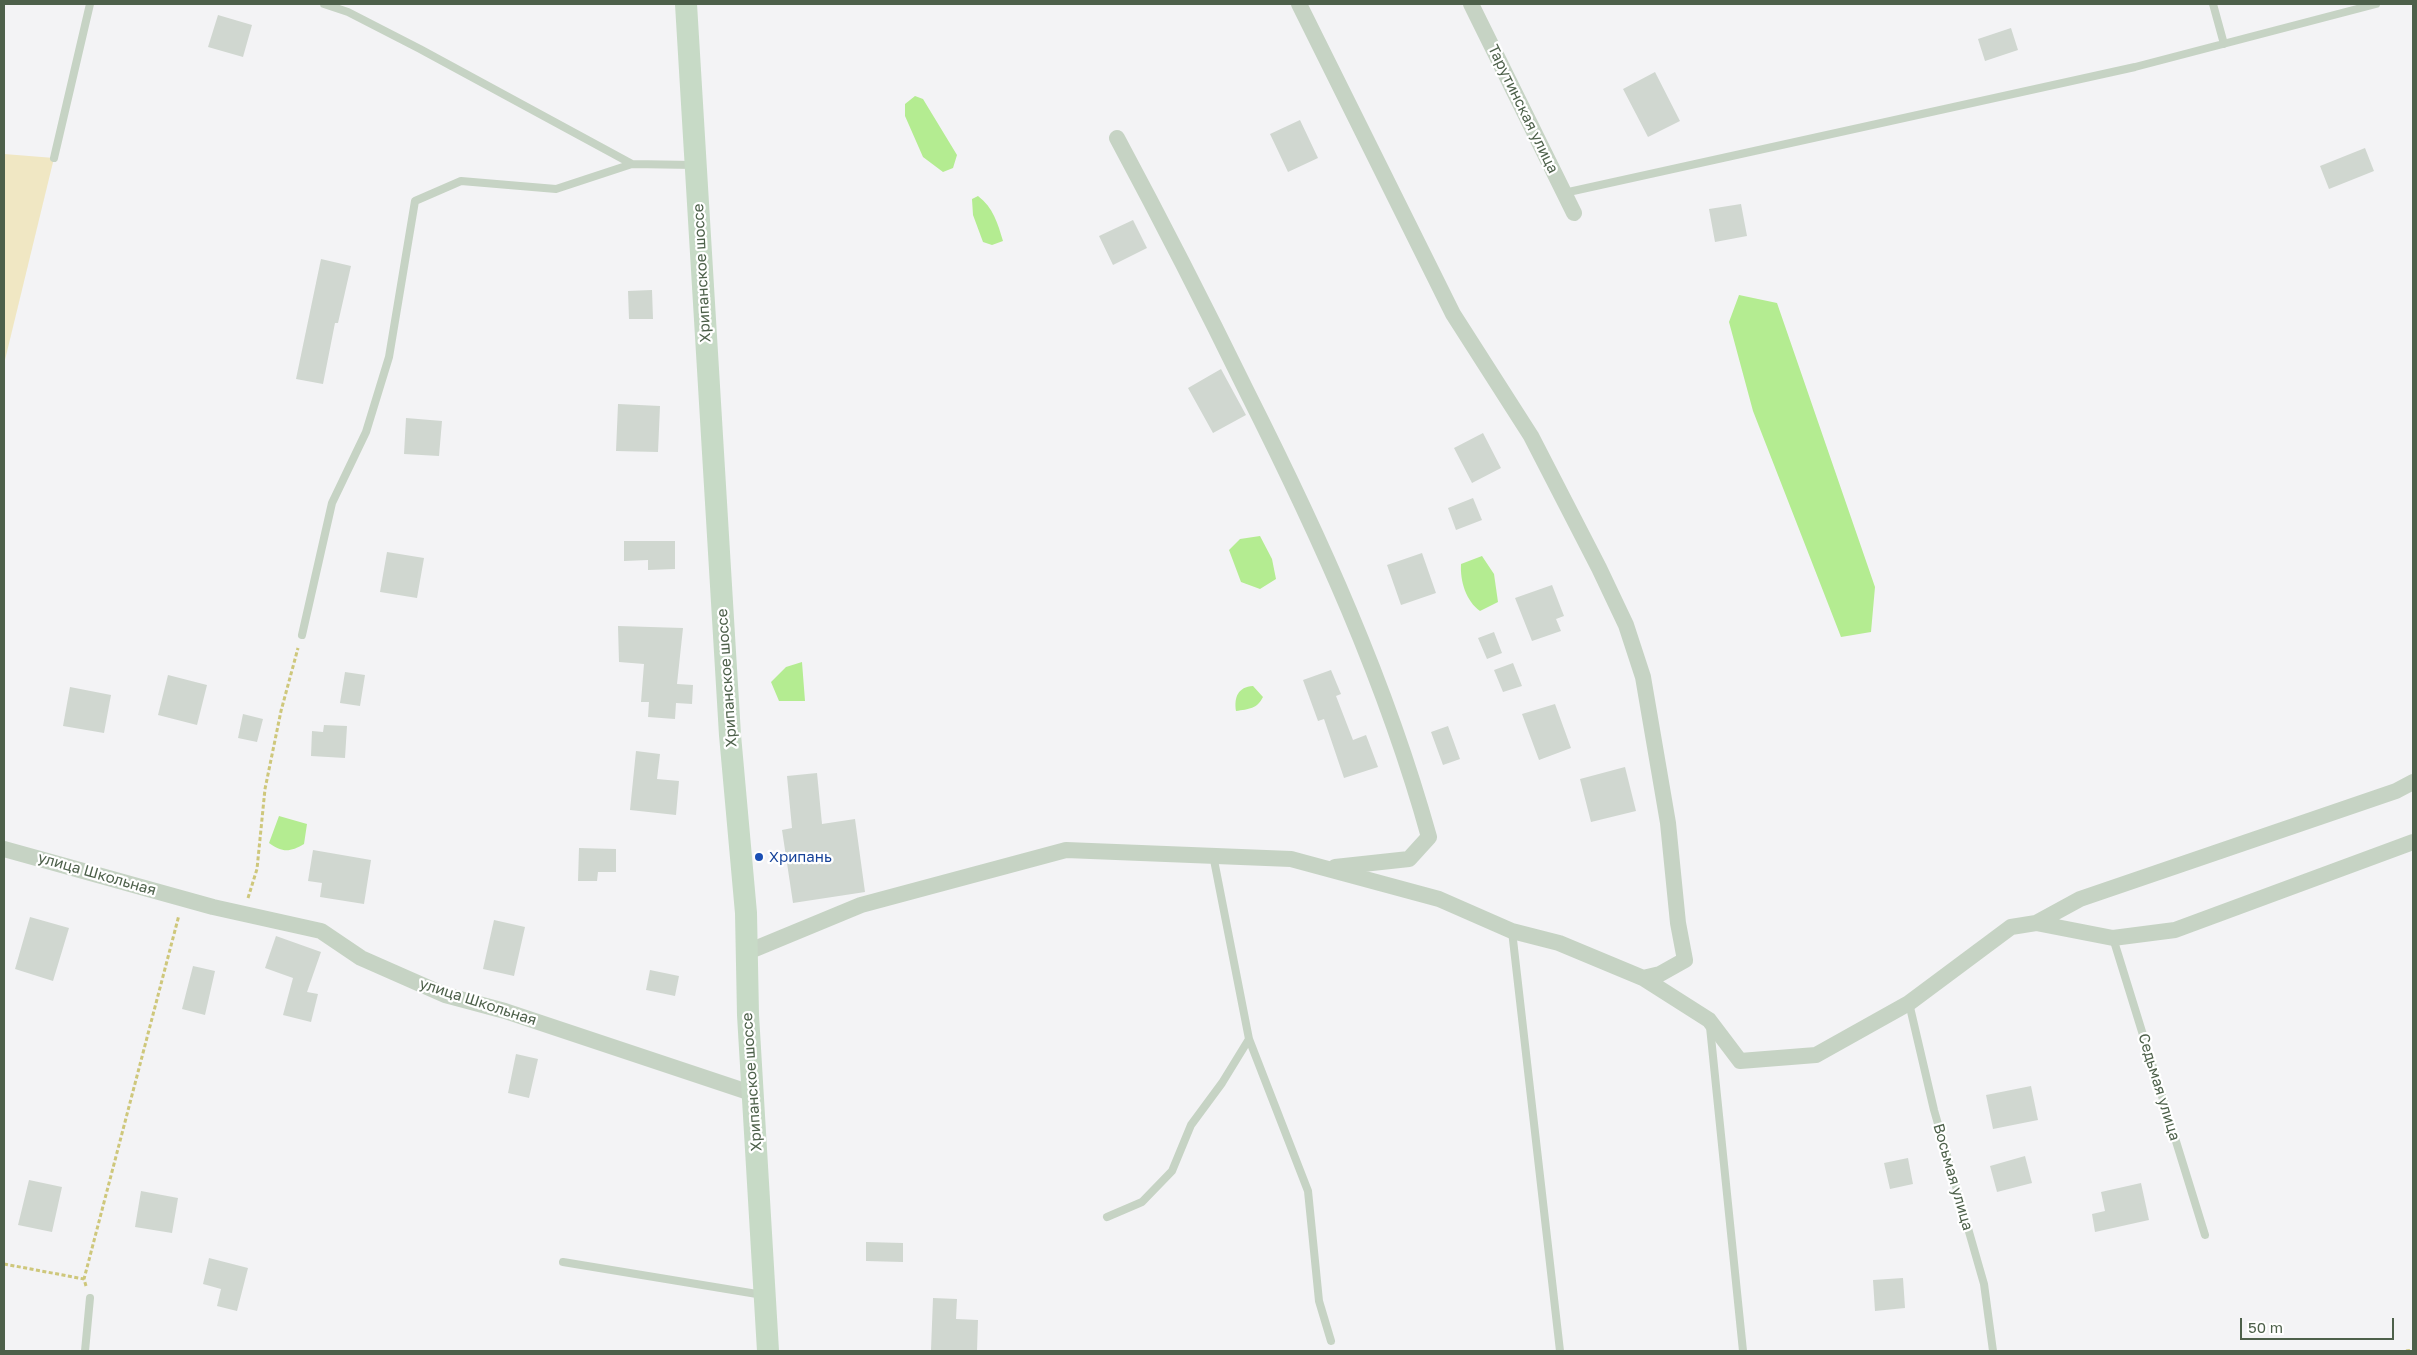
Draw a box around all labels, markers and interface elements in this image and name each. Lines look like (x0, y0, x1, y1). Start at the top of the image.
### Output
street label: Тарутинская улица (1484, 42, 1562, 176)
street label: Хрипанское шоссе (689, 203, 715, 343)
street label: Хрипанское шоссе (713, 608, 741, 748)
place label: Хрипань (769, 848, 832, 866)
street label: улица Школьная (36, 849, 158, 899)
marker: Хрипань (753, 851, 765, 863)
street label: улица Школьная (417, 975, 539, 1029)
street label: Хрипанское шоссе (738, 1012, 766, 1152)
street label: Седьмая улица (2134, 1031, 2184, 1143)
street label: Восьмая улица (1929, 1121, 1977, 1233)
scale bar (2242, 1308, 2396, 1340)
text: 50 m (2248, 1318, 2283, 1336)

